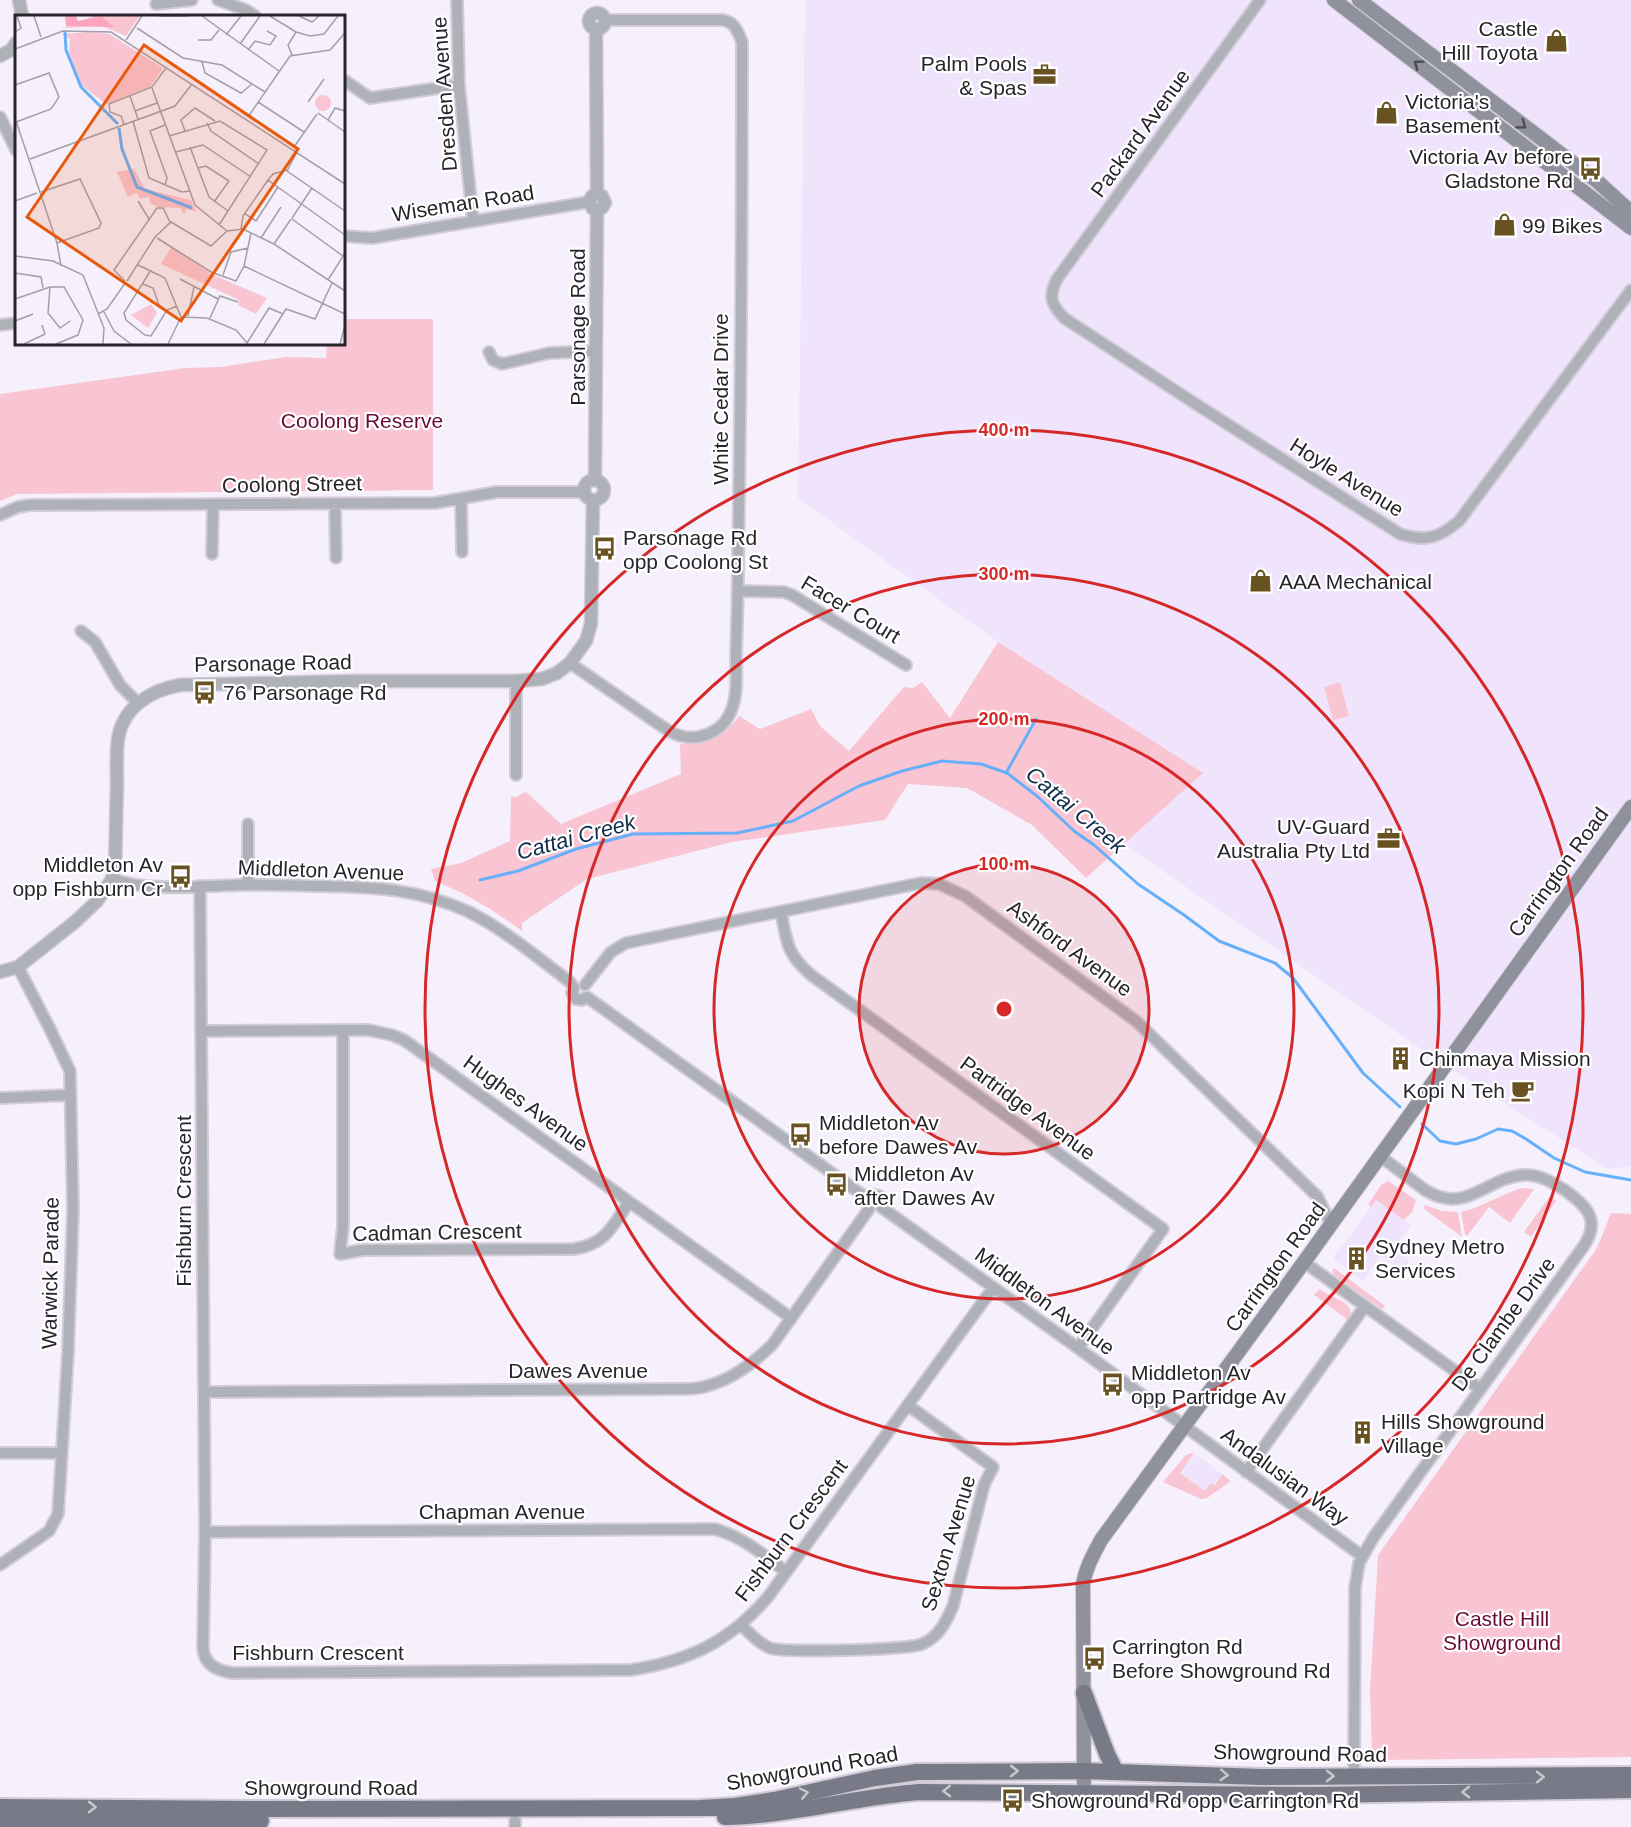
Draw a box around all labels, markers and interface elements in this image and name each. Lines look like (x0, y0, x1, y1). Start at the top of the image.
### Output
inset map (15, 15, 345, 345)
street label: Dresden Avenue (427, 16, 461, 172)
place label: Castle Hill Toyota (1442, 17, 1538, 64)
shop icon: Castle Hill Toyota (1543, 27, 1569, 53)
place label: Palm Pools & Spas (921, 52, 1027, 99)
one-way arrow (1414, 60, 1425, 71)
office icon: Palm Pools & Spas (1032, 62, 1058, 88)
street label: Packard Avenue (1086, 65, 1194, 201)
place label: Victoria's Basement (1405, 90, 1500, 137)
shop icon: Victoria's Basement (1374, 100, 1400, 126)
one-way arrow (1516, 117, 1527, 128)
place label: Victoria Av before Gladstone Rd (1409, 145, 1573, 192)
bus stop icon: Victoria Av before Gladstone Rd (1578, 155, 1604, 181)
street label: Wiseman Road (390, 180, 536, 226)
shop icon: 99 Bikes (1491, 212, 1517, 238)
place label: 99 Bikes (1522, 214, 1603, 237)
street label: Parsonage Road (566, 248, 589, 406)
street label: White Cedar Drive (709, 313, 732, 485)
park label: Coolong Reserve (281, 409, 443, 432)
text: 400 m (978, 420, 1030, 440)
street label: Hoyle Avenue (1286, 433, 1408, 521)
street label: Coolong Street (222, 471, 362, 497)
place label: Parsonage Rd opp Coolong St (623, 526, 768, 573)
bus stop icon: Parsonage Rd opp Coolong St (592, 536, 618, 562)
text: 300 m (978, 564, 1030, 584)
shop icon: AAA Mechanical (1248, 568, 1274, 594)
place label: AAA Mechanical (1279, 570, 1432, 593)
street label: Facer Court (798, 571, 905, 647)
street label: Parsonage Road (194, 650, 352, 676)
bus stop icon: 76 Parsonage Rd (192, 679, 218, 705)
place label: 76 Parsonage Rd (223, 681, 386, 704)
text: 200 m (978, 709, 1030, 729)
water label: Cattai Creek (1021, 761, 1132, 860)
street label: Carrington Road (1503, 803, 1613, 941)
water label: Cattai Creek (514, 809, 639, 865)
place label: UV-Guard Australia Pty Ltd (1217, 815, 1370, 862)
office icon: UV-Guard Australia Pty Ltd (1375, 825, 1401, 851)
place label: Middleton Av opp Fishburn Cr (12, 853, 163, 900)
text: 100 m (978, 854, 1030, 874)
street label: Middleton Avenue (237, 856, 405, 884)
bus stop icon: Middleton Av opp Fishburn Cr (168, 863, 194, 889)
street label: Ashford Avenue (1003, 895, 1137, 1001)
centre of rings (994, 999, 1014, 1019)
building icon: Chinmaya Mission (1388, 1045, 1414, 1071)
place label: Chinmaya Mission (1419, 1047, 1591, 1070)
street label: Hughes Avenue (459, 1050, 593, 1156)
street label: Partridge Avenue (956, 1051, 1100, 1165)
cafe icon: Kopi N Teh (1510, 1077, 1536, 1103)
place label: Kopi N Teh (1403, 1079, 1505, 1102)
place label: Middleton Av before Dawes Av (819, 1111, 978, 1158)
street label: Fishburn Crescent (172, 1115, 195, 1287)
bus stop icon: Middleton Av before Dawes Av (788, 1121, 814, 1147)
place label: Middleton Av after Dawes Av (854, 1162, 995, 1209)
bus stop icon: Middleton Av after Dawes Av (823, 1172, 849, 1198)
street label: Warwick Parade (37, 1197, 63, 1349)
street label: Carrington Road (1220, 1198, 1330, 1336)
street label: Cadman Crescent (352, 1219, 522, 1245)
place label: Sydney Metro Services (1375, 1235, 1505, 1282)
street label: Middleton Avenue (971, 1243, 1119, 1359)
building icon: Sydney Metro Services (1344, 1245, 1370, 1271)
street label: De Clambe Drive (1447, 1253, 1559, 1395)
street label: Dawes Avenue (508, 1359, 648, 1382)
place label: Middleton Av opp Partridge Av (1131, 1361, 1286, 1408)
bus stop icon: Middleton Av opp Partridge Av (1100, 1371, 1126, 1397)
place label: Hills Showground Village (1381, 1410, 1544, 1457)
building icon: Hills Showground Village (1350, 1420, 1376, 1446)
street label: Andalusian Way (1217, 1422, 1353, 1530)
street label: Fishburn Crescent (730, 1454, 852, 1605)
street label: Sexton Avenue (916, 1472, 980, 1614)
street label: Chapman Avenue (419, 1500, 585, 1523)
park label: Castle Hill Showground (1443, 1607, 1561, 1654)
place label: Carrington Rd Before Showground Rd (1112, 1635, 1330, 1682)
street label: Fishburn Crescent (232, 1641, 404, 1664)
bus stop icon: Carrington Rd Before Showground Rd (1081, 1645, 1107, 1671)
street label: Showground Road (1213, 1740, 1387, 1766)
street label: Showground Road (724, 1742, 900, 1794)
one-way arrow (1009, 1765, 1018, 1777)
one-way arrow (1220, 1769, 1229, 1782)
one-way arrow (1326, 1770, 1335, 1783)
one-way arrow (1535, 1771, 1544, 1783)
street label: Showground Road (244, 1776, 418, 1799)
one-way arrow (943, 1785, 952, 1797)
one-way arrow (1462, 1786, 1471, 1798)
one-way arrow (799, 1787, 809, 1800)
bus stop icon: Showground Rd opp Carrington Rd (1000, 1787, 1026, 1813)
place label: Showground Rd opp Carrington Rd (1031, 1789, 1359, 1812)
one-way arrow (88, 1801, 97, 1813)

